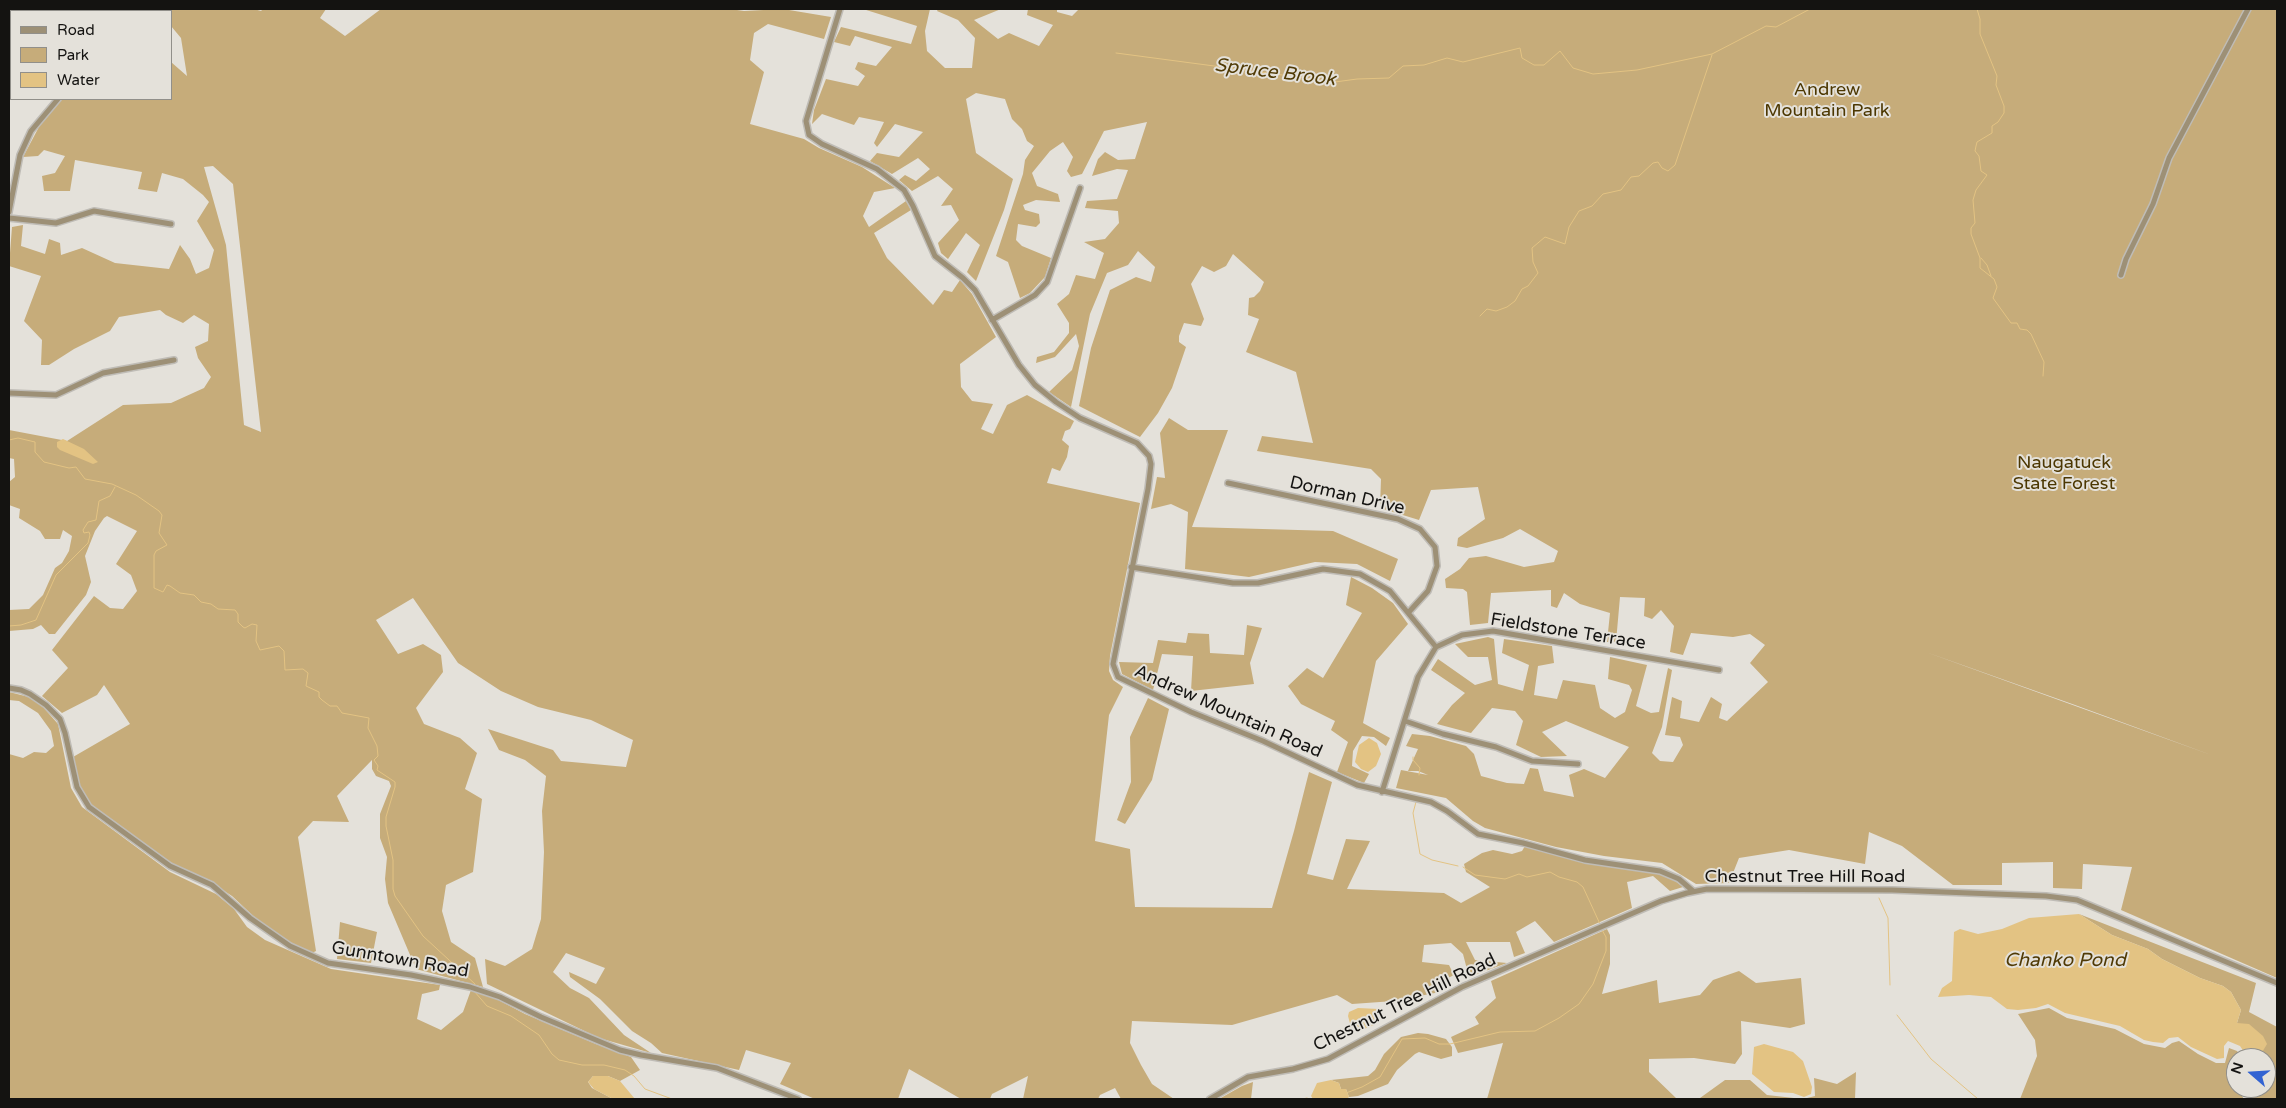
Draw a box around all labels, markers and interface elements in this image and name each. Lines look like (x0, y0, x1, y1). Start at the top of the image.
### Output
legend (10, 10, 172, 100)
text: Road (57, 21, 95, 39)
text: Park (57, 46, 89, 64)
water label: Spruce Brook (1213, 54, 1337, 92)
text: Water (57, 71, 100, 89)
park label: Andrew Mountain Park (1764, 79, 1890, 122)
park label: Naugatuck State Forest (2013, 452, 2115, 494)
street label: Dorman Drive (1287, 472, 1407, 520)
street label: Fieldstone Terrace (1489, 609, 1647, 655)
street label: Andrew Mountain Road (1131, 661, 1325, 763)
street label: Chestnut Tree Hill Road (1705, 866, 1905, 888)
street label: Gunntown Road (330, 937, 470, 983)
street label: Chestnut Tree Hill Road (1310, 949, 1500, 1057)
water label: Chanko Pond (2004, 950, 2126, 972)
north arrow (2226, 1048, 2276, 1098)
text: N (2227, 1060, 2247, 1076)

